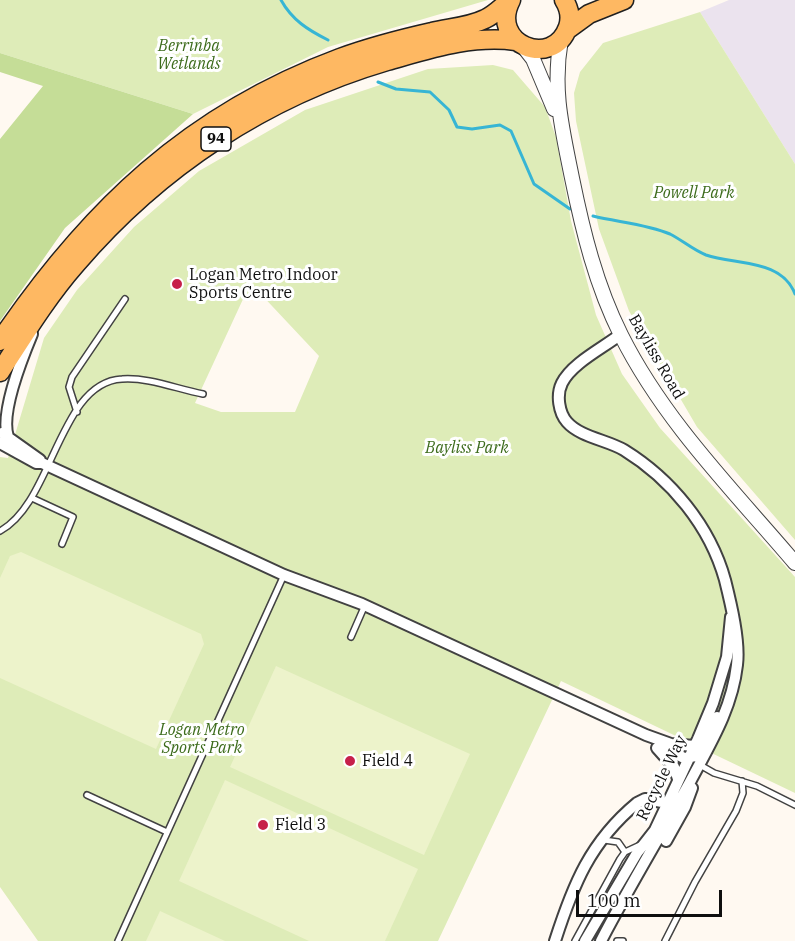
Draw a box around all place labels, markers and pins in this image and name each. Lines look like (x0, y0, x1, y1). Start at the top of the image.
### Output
place label: Logan Metro Indoor Sports Centre (189, 265, 338, 303)
marker: Logan Metro Indoor Sports Centre (170, 277, 184, 291)
place label: Field 4 (362, 751, 413, 771)
marker: Field 4 (343, 754, 357, 768)
place label: Field 3 (275, 815, 326, 835)
marker: Field 3 (256, 818, 270, 832)

